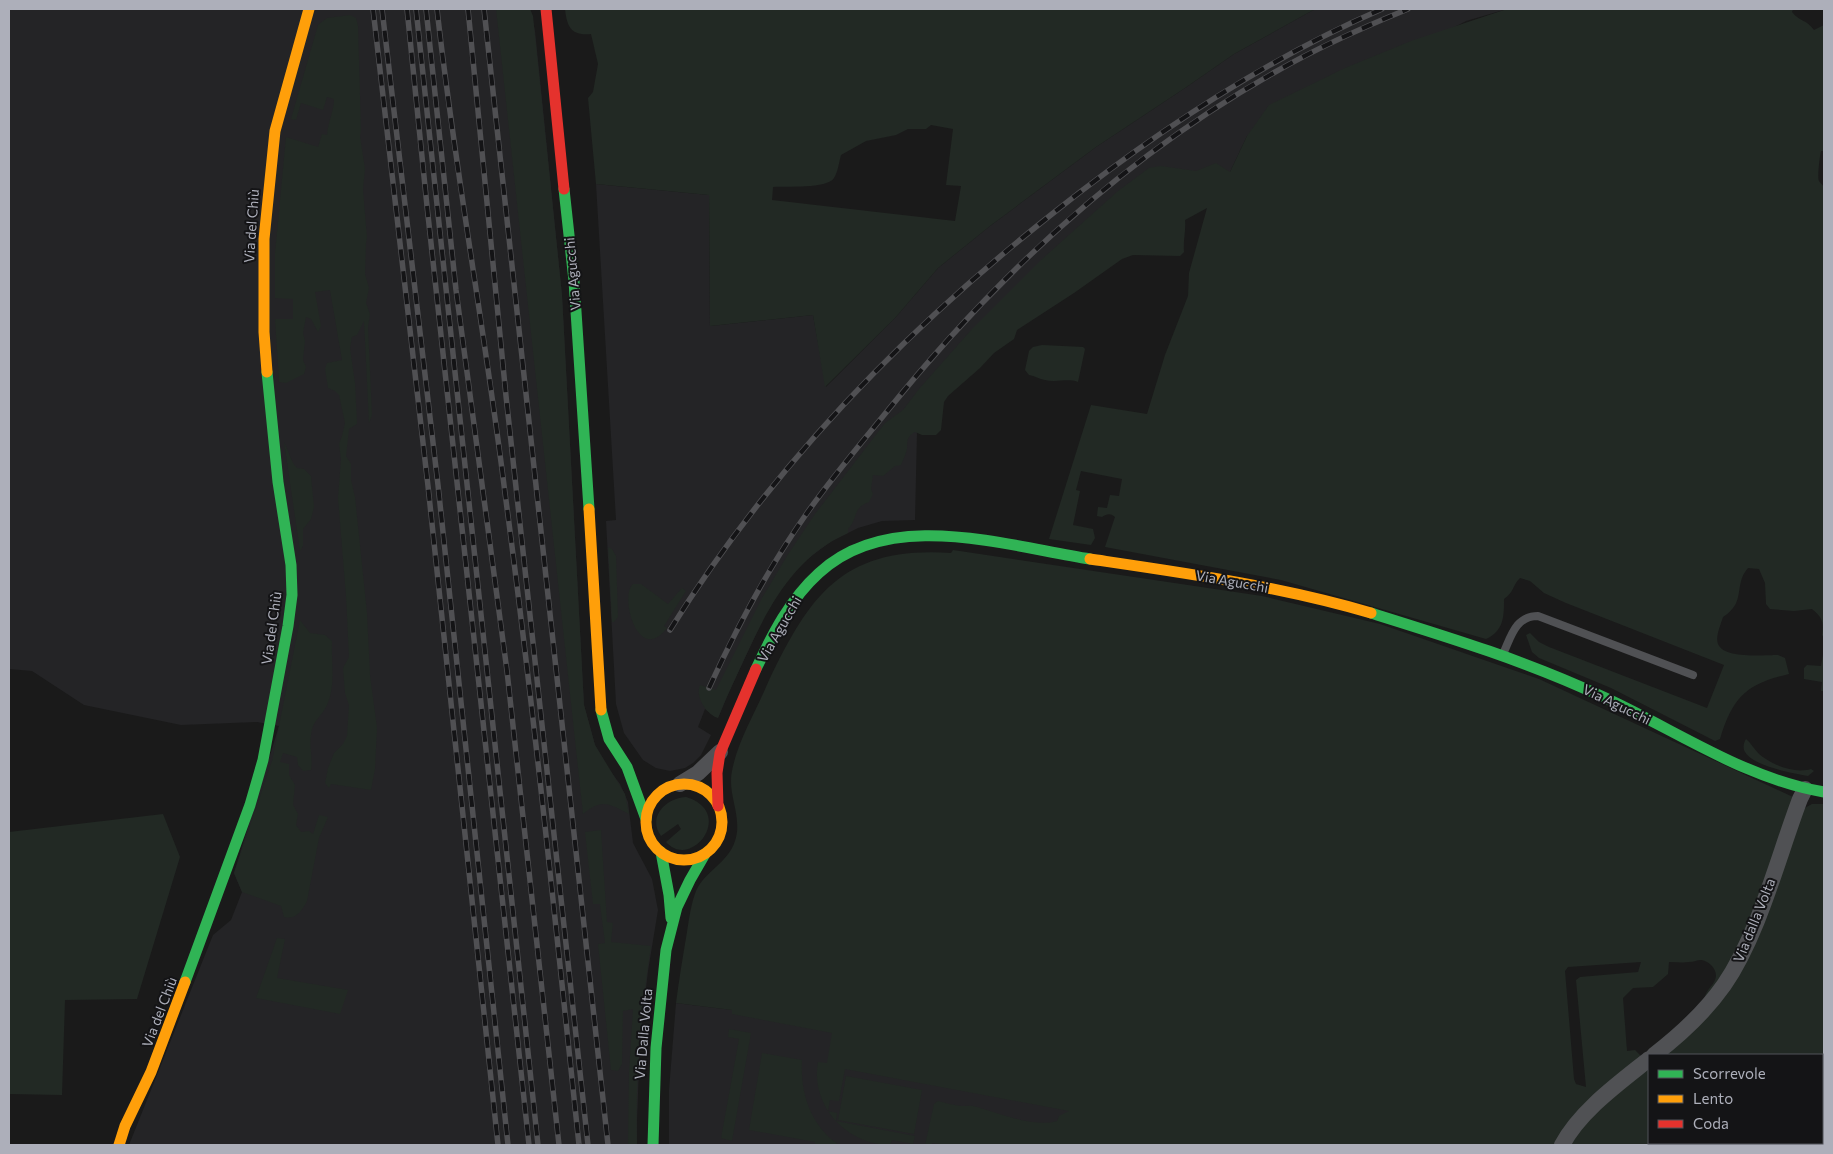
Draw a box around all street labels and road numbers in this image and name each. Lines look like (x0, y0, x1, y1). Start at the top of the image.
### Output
street label: Via del Chiù (240, 189, 262, 263)
street label: Via Agucchi (560, 237, 584, 311)
street label: Via Agucchi (1194, 566, 1270, 596)
street label: Via del Chiù (257, 590, 285, 666)
street label: Via Agucchi (753, 593, 805, 665)
street label: Via Agucchi (1580, 680, 1654, 728)
street label: Via dalla Volta (1729, 875, 1779, 965)
street label: Via del Chiù (138, 974, 180, 1050)
street label: Via Dalla Volta (631, 988, 655, 1080)

